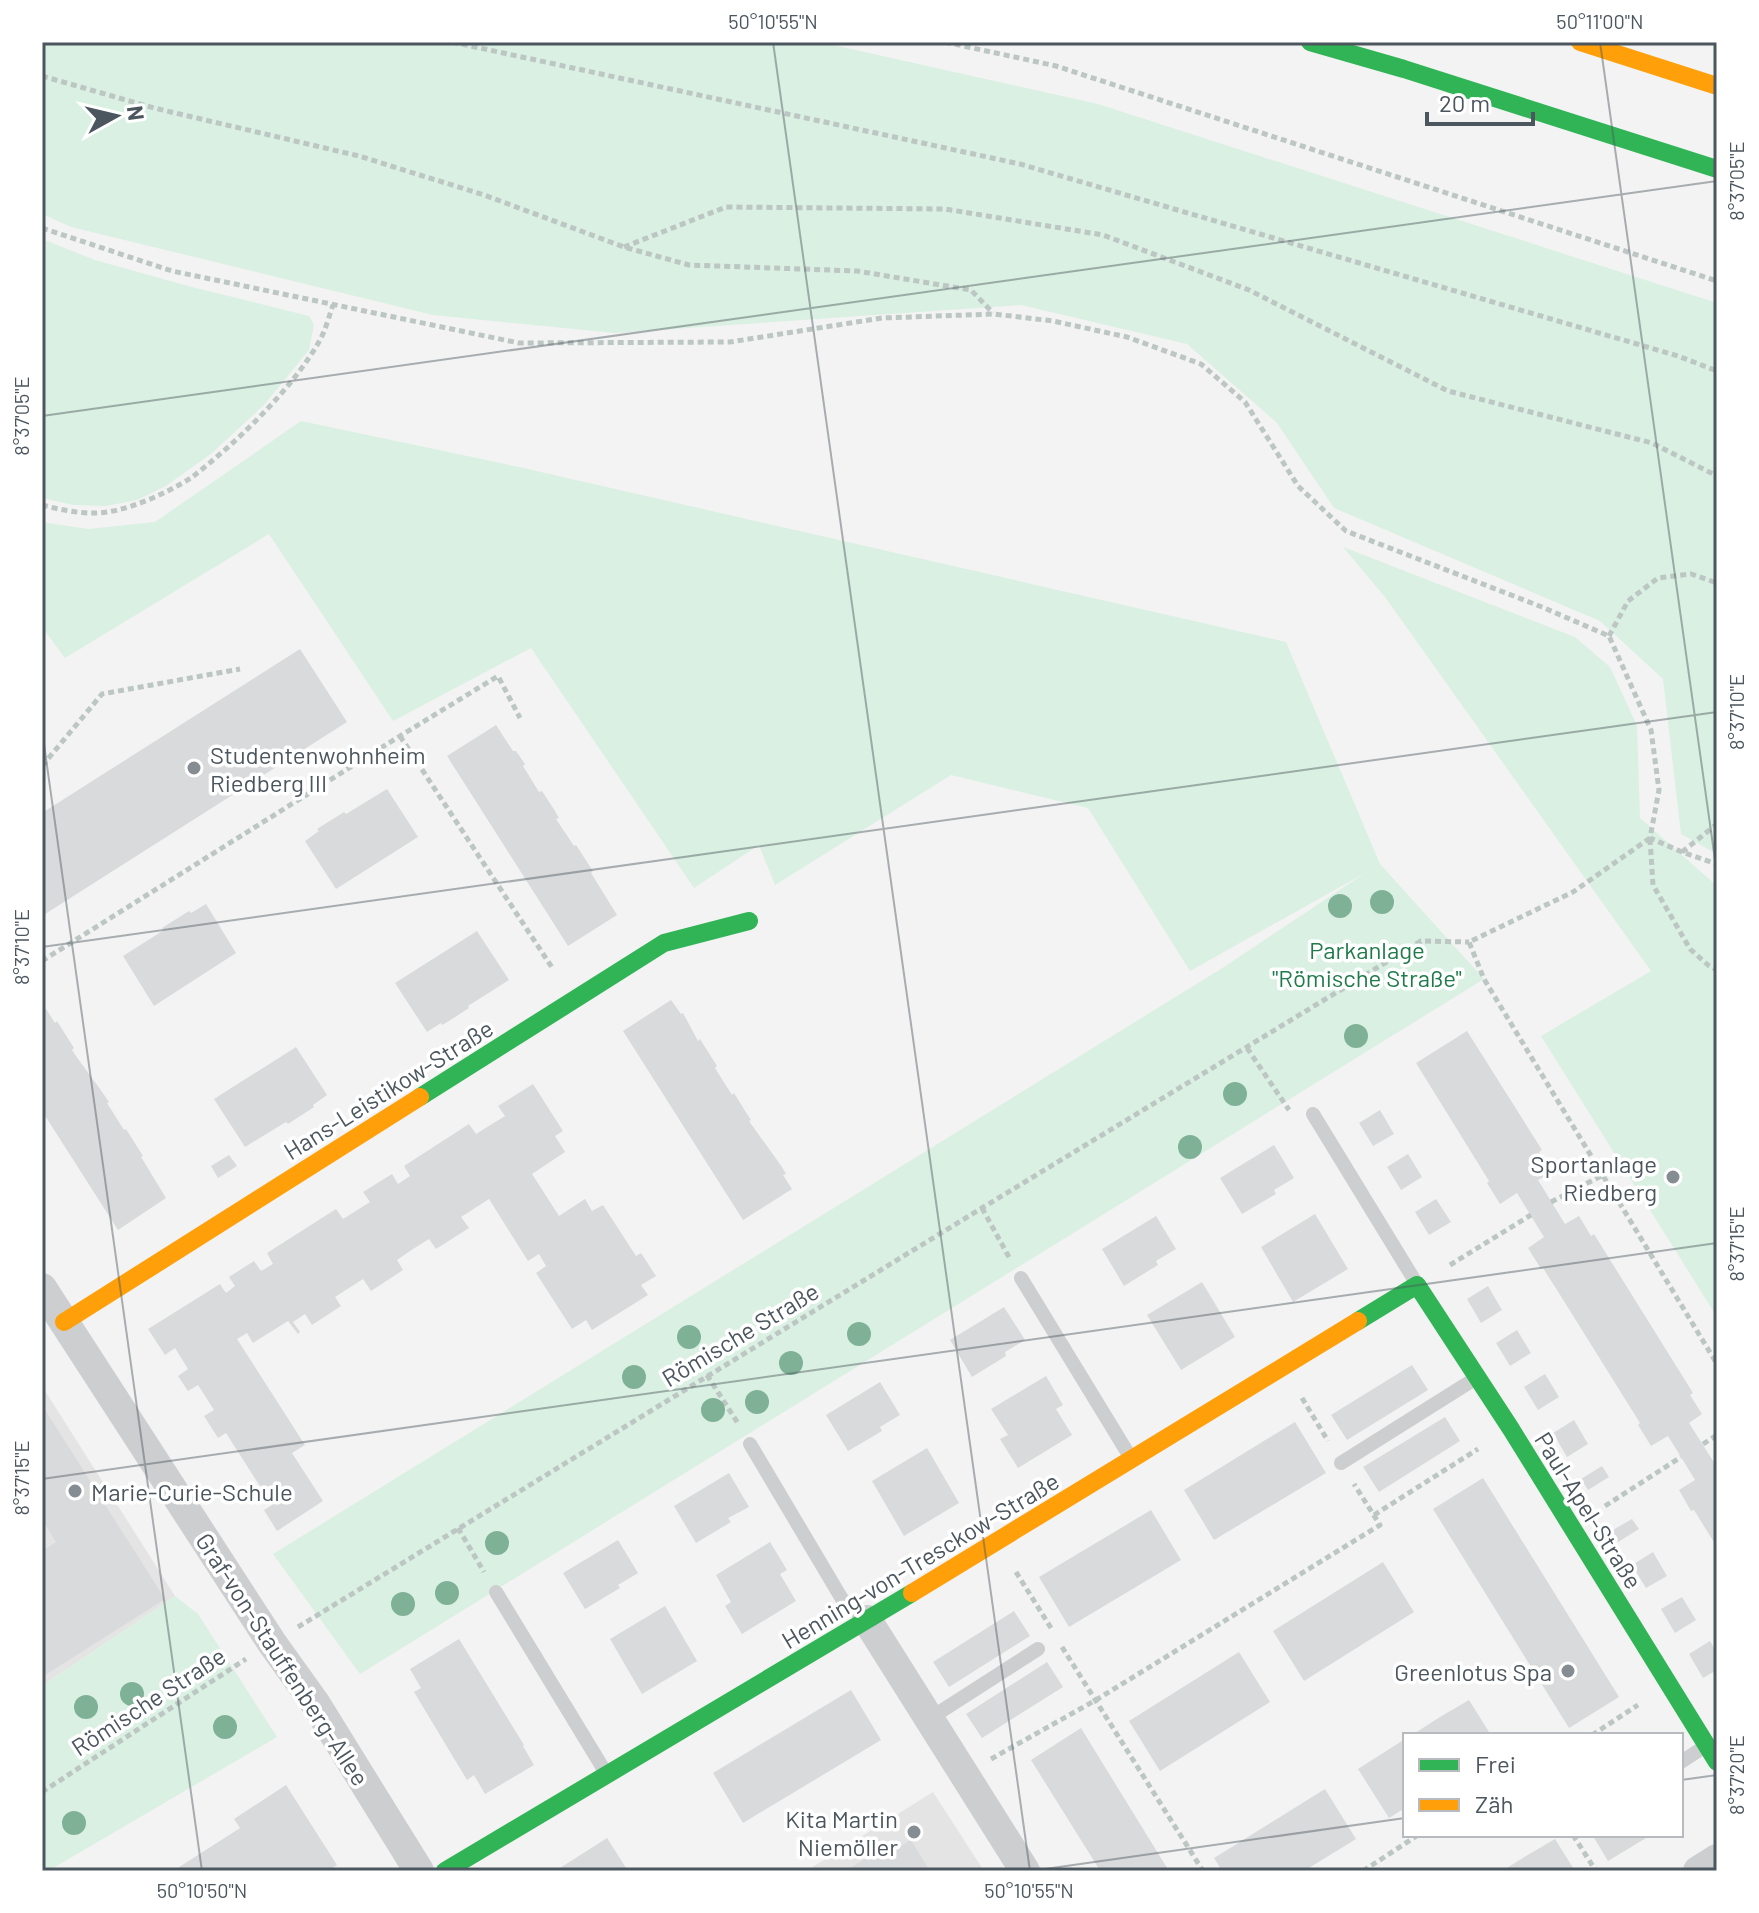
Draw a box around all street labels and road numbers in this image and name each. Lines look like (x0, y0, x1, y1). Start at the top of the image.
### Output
street label: Hans-Leistikow-Straße (278, 1013, 498, 1165)
street label: Römische Straße (656, 1276, 824, 1392)
street label: Paul-Apel-Straße (1529, 1426, 1649, 1594)
street label: Henning-von-Tresckow-Straße (776, 1466, 1064, 1654)
street label: Graf-von-Stauffenberg-Allee (190, 1527, 376, 1791)
street label: Römische Straße (66, 1640, 230, 1762)

